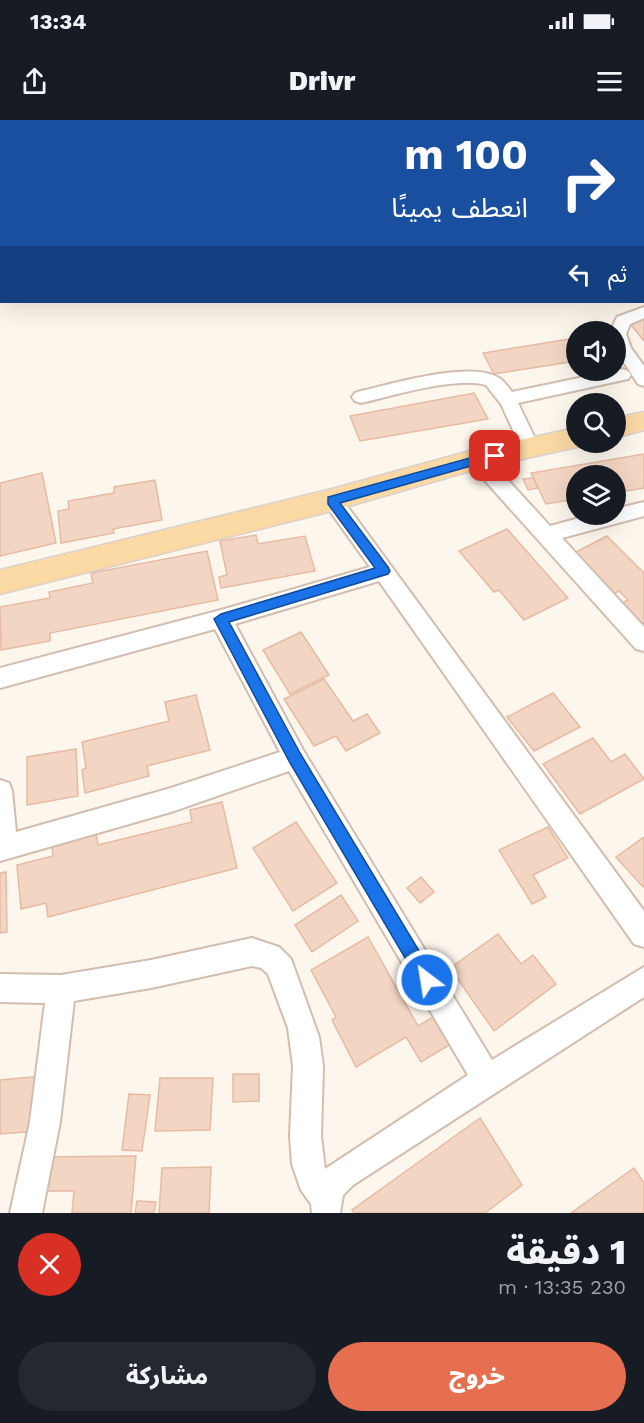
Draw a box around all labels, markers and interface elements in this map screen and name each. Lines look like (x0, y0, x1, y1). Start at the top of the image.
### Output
text: 13:34 (30, 9, 86, 34)
icon: share (18, 65, 51, 98)
text: Drivr (289, 65, 355, 97)
icon: menu (593, 65, 626, 98)
text: 100 m (404, 130, 528, 179)
icon: right (549, 144, 627, 222)
text: انعطف يمينًا (391, 192, 528, 224)
icon: left (563, 258, 596, 291)
text: ثم (608, 262, 627, 287)
map controls (566, 321, 626, 525)
button: sound (566, 321, 626, 381)
button: search (566, 393, 626, 453)
pin (469, 430, 520, 481)
icon: arrive (478, 439, 511, 472)
button: layers (566, 465, 626, 525)
position arrow (395, 948, 459, 1012)
text: 1 دقيقة (506, 1231, 626, 1273)
button: close (18, 1233, 81, 1296)
text: 230 m · 13:35 (498, 1275, 626, 1299)
button: مشاركة (18, 1342, 316, 1411)
button: خروج (328, 1342, 626, 1411)

